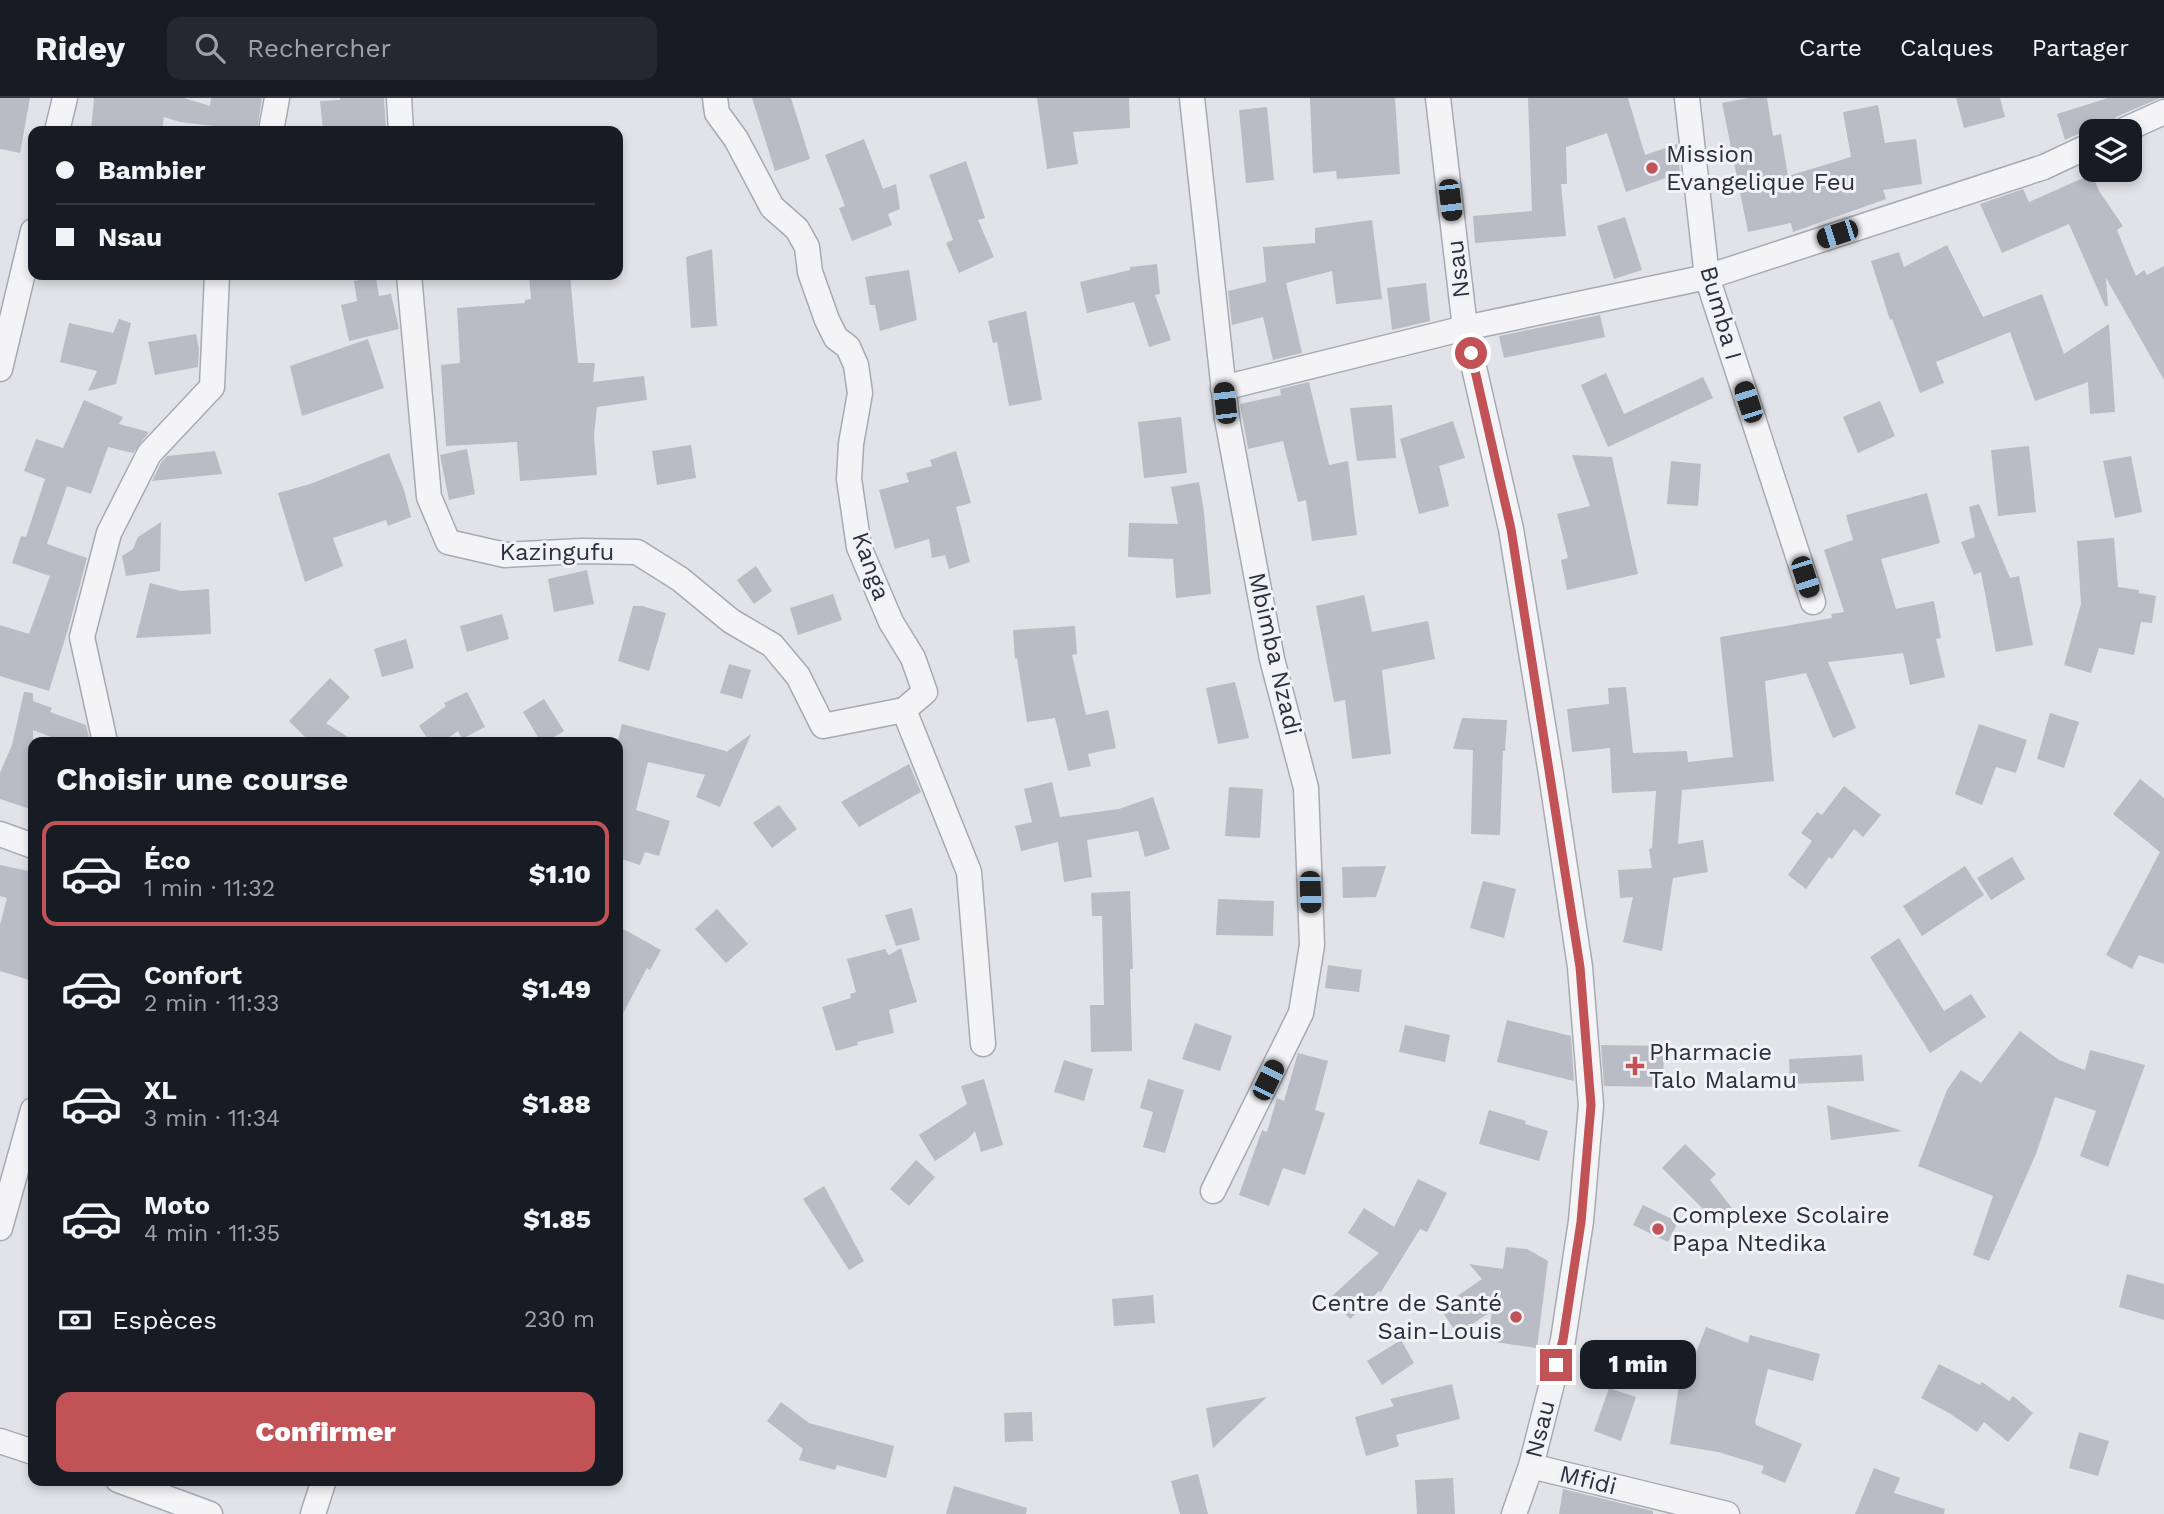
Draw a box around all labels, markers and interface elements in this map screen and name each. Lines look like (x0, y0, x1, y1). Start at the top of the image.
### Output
search box (167, 17, 657, 80)
text: Ridey (35, 29, 125, 68)
icon: search (191, 29, 229, 67)
text: Rechercher (247, 33, 391, 63)
text: Carte (1799, 34, 1862, 62)
text: Calques (1900, 34, 1994, 62)
text: Partager (2032, 34, 2129, 62)
map controls (2079, 119, 2142, 182)
button: layers (2079, 119, 2142, 182)
place label: Mission Evangelique Feu (1666, 140, 1855, 196)
text: Bambier (98, 155, 205, 185)
marker: Mission Evangelique Feu (1644, 160, 1660, 176)
car (1438, 178, 1463, 222)
car (1814, 218, 1861, 250)
text: Nsau (98, 222, 162, 252)
street label: Nsau (1441, 238, 1475, 300)
street label: Bumba I (1694, 263, 1748, 363)
route start (1455, 337, 1487, 369)
car (1732, 379, 1765, 425)
car (1213, 381, 1238, 425)
street label: Kanga (846, 528, 896, 604)
street label: Kazingufu (500, 538, 614, 566)
car (1789, 554, 1822, 600)
street label: Mbimba Nzadi (1243, 570, 1307, 738)
text: Choisir une course (56, 760, 348, 798)
icon: car (60, 842, 123, 905)
text: Éco (144, 845, 191, 875)
text: $1.10 (529, 859, 591, 889)
car (1299, 871, 1322, 913)
text: 1 min · 11:32 (144, 875, 275, 902)
icon: car (60, 957, 123, 1020)
text: Confort (144, 960, 242, 990)
text: $1.49 (522, 974, 591, 1004)
text: 2 min · 11:33 (144, 990, 280, 1017)
place label: Pharmacie Talo Malamu (1649, 1038, 1797, 1094)
car (1250, 1057, 1287, 1103)
marker: Pharmacie Talo Malamu (1627, 1058, 1643, 1074)
icon: car (60, 1072, 123, 1135)
text: XL (144, 1075, 177, 1105)
text: $1.88 (522, 1089, 591, 1119)
text: 3 min · 11:34 (144, 1105, 280, 1132)
icon: car (60, 1187, 123, 1250)
text: Moto (144, 1190, 210, 1220)
place label: Complexe Scolaire Papa Ntedika (1672, 1201, 1890, 1257)
text: $1.85 (523, 1204, 591, 1234)
text: 4 min · 11:35 (144, 1220, 280, 1247)
marker: Complexe Scolaire Papa Ntedika (1650, 1221, 1666, 1237)
place label: Centre de Santé Sain-Louis (1311, 1289, 1502, 1345)
icon: cash (56, 1301, 94, 1339)
text: Espèces (112, 1305, 217, 1335)
text: 230 m (524, 1306, 595, 1333)
marker: Centre de Santé Sain-Louis (1508, 1309, 1524, 1325)
callout: 1 min (1580, 1340, 1696, 1390)
route end (1540, 1349, 1572, 1381)
text: 1 min (1608, 1351, 1668, 1378)
button: Confirmer (56, 1392, 595, 1472)
street label: Nsau (1519, 1397, 1561, 1461)
street label: Mfidi (1557, 1459, 1619, 1501)

